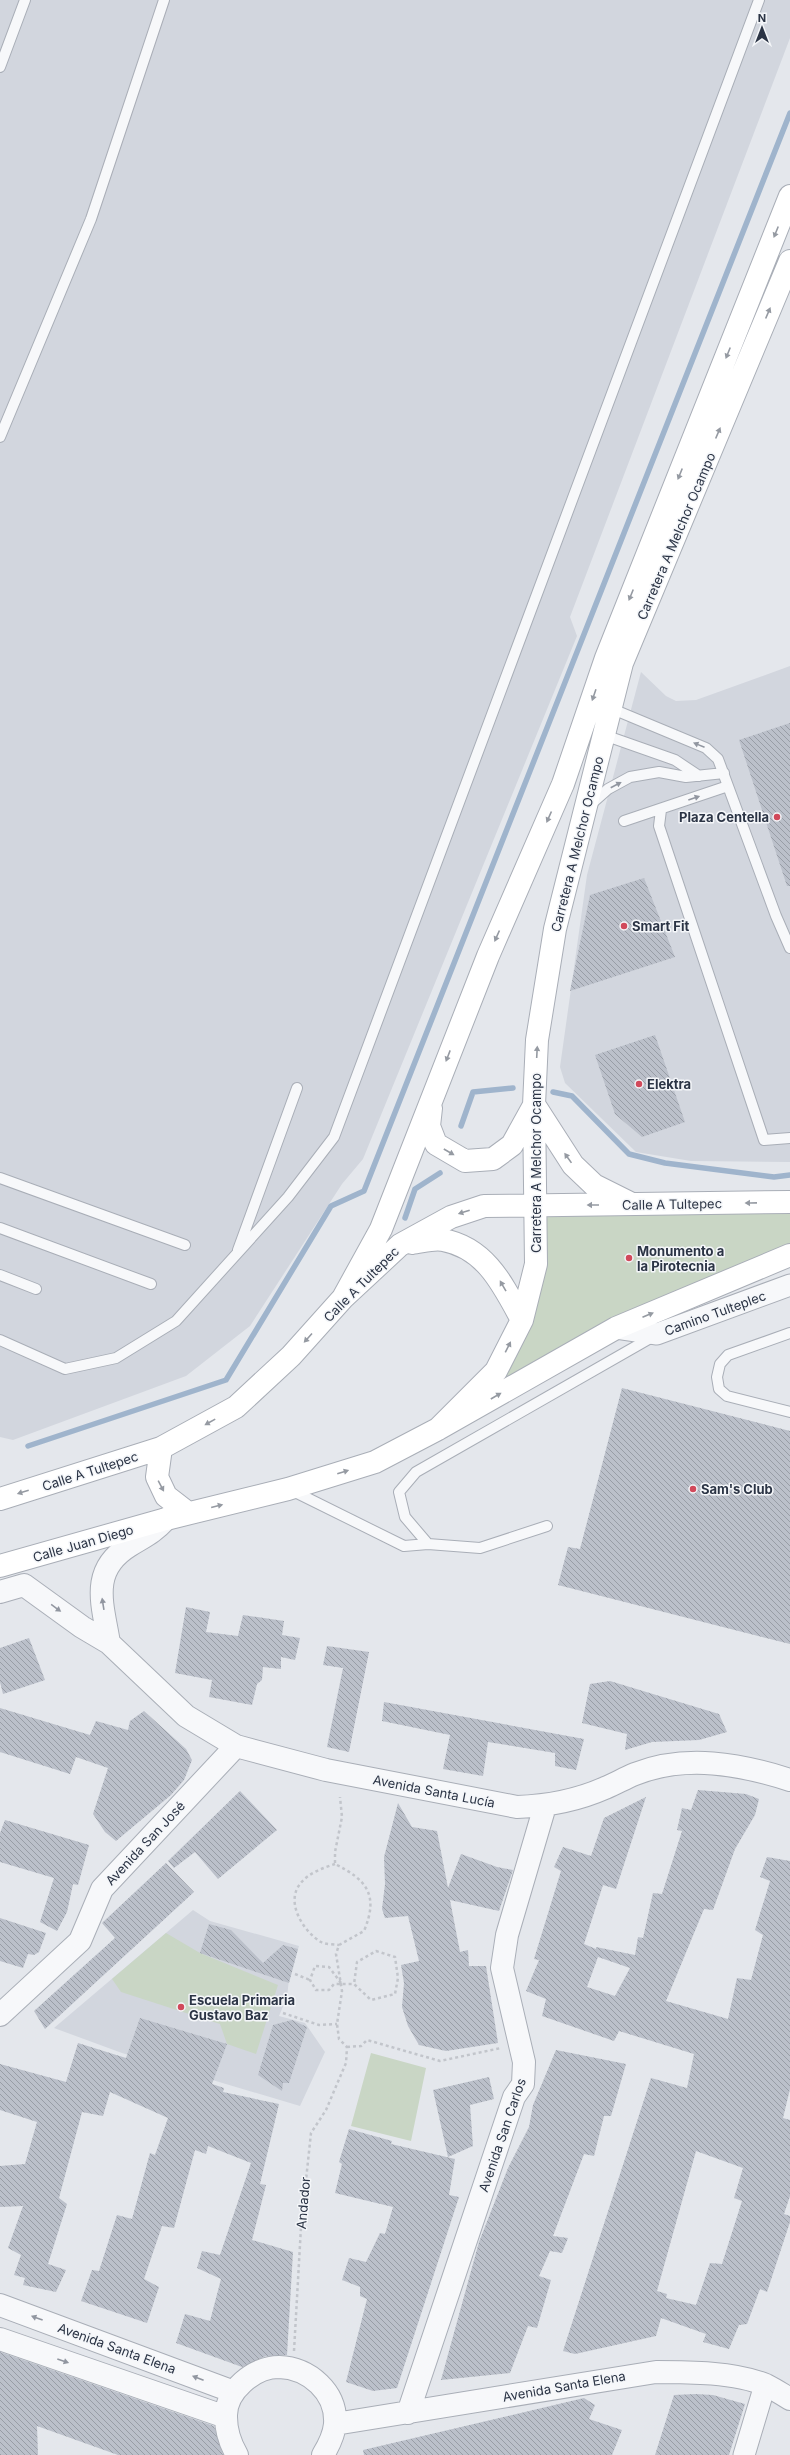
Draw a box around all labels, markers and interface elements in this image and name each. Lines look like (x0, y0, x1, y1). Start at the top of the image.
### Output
north arrow (742, 8, 782, 48)
text: N (758, 11, 766, 25)
one-way arrow (772, 227, 778, 239)
one-way arrow (766, 307, 772, 319)
one-way arrow (724, 348, 730, 360)
one-way arrow (716, 427, 722, 439)
street label: Carretera A Melchor Ocampo (633, 450, 719, 622)
one-way arrow (676, 469, 682, 481)
one-way arrow (628, 589, 634, 601)
one-way arrow (591, 689, 597, 701)
one-way arrow (693, 742, 705, 748)
street label: Carretera A Melchor Ocampo (547, 754, 607, 933)
one-way arrow (610, 782, 622, 789)
one-way arrow (689, 794, 701, 800)
place label: Plaza Centella (679, 809, 769, 825)
one-way arrow (546, 811, 552, 822)
marker: Plaza Centella (772, 812, 782, 822)
place label: Smart Fit (632, 918, 689, 934)
marker: Smart Fit (619, 921, 629, 931)
one-way arrow (493, 930, 499, 942)
one-way arrow (534, 1045, 540, 1058)
one-way arrow (445, 1051, 451, 1063)
street label: Carretera A Melchor Ocampo (528, 1073, 544, 1253)
place label: Elektra (647, 1076, 691, 1092)
marker: Elektra (634, 1079, 644, 1089)
one-way arrow (443, 1148, 455, 1155)
one-way arrow (564, 1153, 572, 1164)
street label: Calle A Tultepec (622, 1195, 722, 1213)
one-way arrow (744, 1200, 757, 1206)
one-way arrow (586, 1202, 599, 1208)
one-way arrow (458, 1210, 470, 1216)
street label: Calle A Tultepec (320, 1243, 402, 1325)
place label: Monumento a la Pirotecnia (637, 1243, 724, 1274)
marker: Monumento a la Pirotecnia (624, 1253, 634, 1263)
one-way arrow (500, 1280, 507, 1292)
street label: Camino Tulteplec (662, 1287, 768, 1339)
one-way arrow (642, 1311, 654, 1317)
one-way arrow (304, 1333, 313, 1342)
one-way arrow (505, 1341, 511, 1353)
one-way arrow (490, 1393, 502, 1400)
one-way arrow (204, 1418, 216, 1425)
street label: Calle A Tultepec (40, 1448, 140, 1494)
one-way arrow (337, 1469, 349, 1475)
one-way arrow (158, 1480, 164, 1491)
place label: Sam's Club (701, 1481, 773, 1497)
marker: Sam's Club (688, 1484, 698, 1494)
one-way arrow (17, 1489, 29, 1495)
one-way arrow (211, 1503, 223, 1509)
street label: Calle Juan Diego (31, 1521, 135, 1565)
one-way arrow (100, 1598, 106, 1611)
one-way arrow (50, 1604, 61, 1612)
street label: Avenida Santa Lucía (372, 1771, 496, 1811)
street label: Avenida San José (102, 1798, 188, 1888)
place label: Escuela Primaria Gustavo Baz (189, 1992, 295, 2023)
marker: Escuela Primaria Gustavo Baz (176, 2002, 186, 2012)
street label: Avenida San Carlos (475, 2076, 529, 2194)
street label: Andador (293, 2176, 313, 2230)
one-way arrow (30, 2315, 42, 2321)
street label: Avenida Santa Elena (56, 2319, 178, 2377)
one-way arrow (58, 2358, 70, 2364)
street label: Avenida Santa Elena (501, 2367, 627, 2405)
one-way arrow (193, 2375, 204, 2381)

